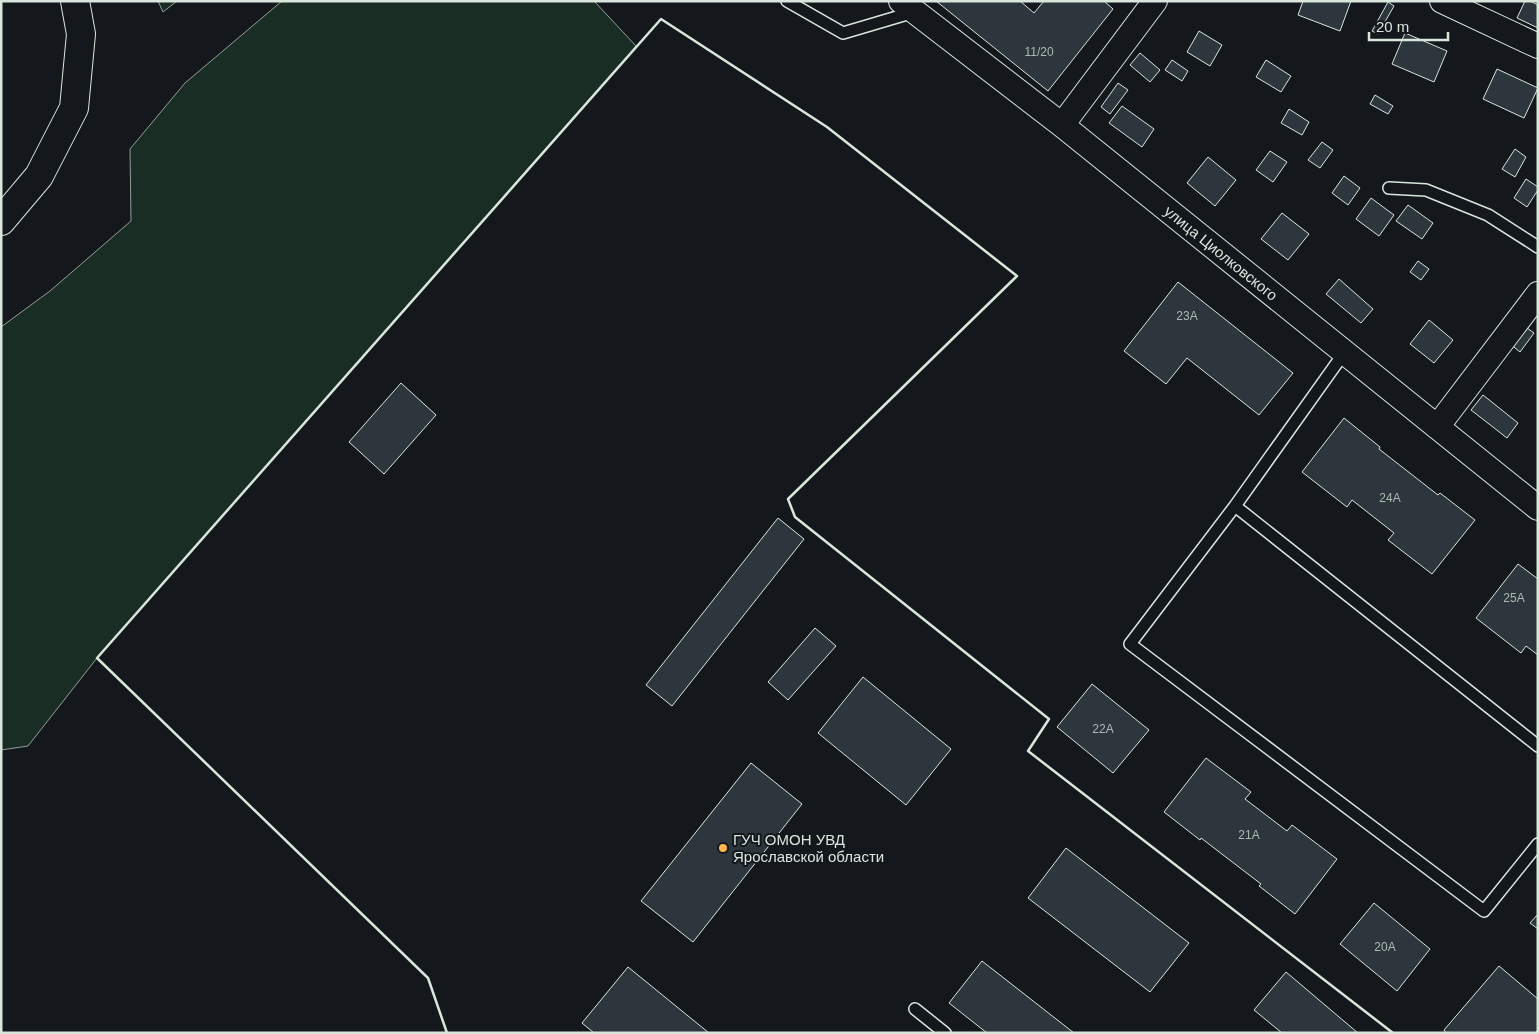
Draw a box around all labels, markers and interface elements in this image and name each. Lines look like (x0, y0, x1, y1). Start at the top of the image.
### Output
scale bar (1369, 10, 1448, 42)
text: 20 m (1376, 18, 1409, 35)
house number: 11/20 (1024, 45, 1054, 59)
street label: улица Циолковского (1161, 202, 1281, 304)
house number: 23А (1176, 309, 1198, 323)
house number: 24А (1379, 491, 1401, 505)
house number: 25А (1503, 591, 1525, 605)
house number: 22А (1092, 722, 1114, 736)
house number: 21А (1238, 828, 1260, 842)
place label: ГУЧ ОМОН УВД Ярославской области (733, 831, 884, 865)
marker: ГУЧ ОМОН УВД Ярославской области (717, 842, 729, 854)
house number: 20А (1374, 940, 1396, 954)

